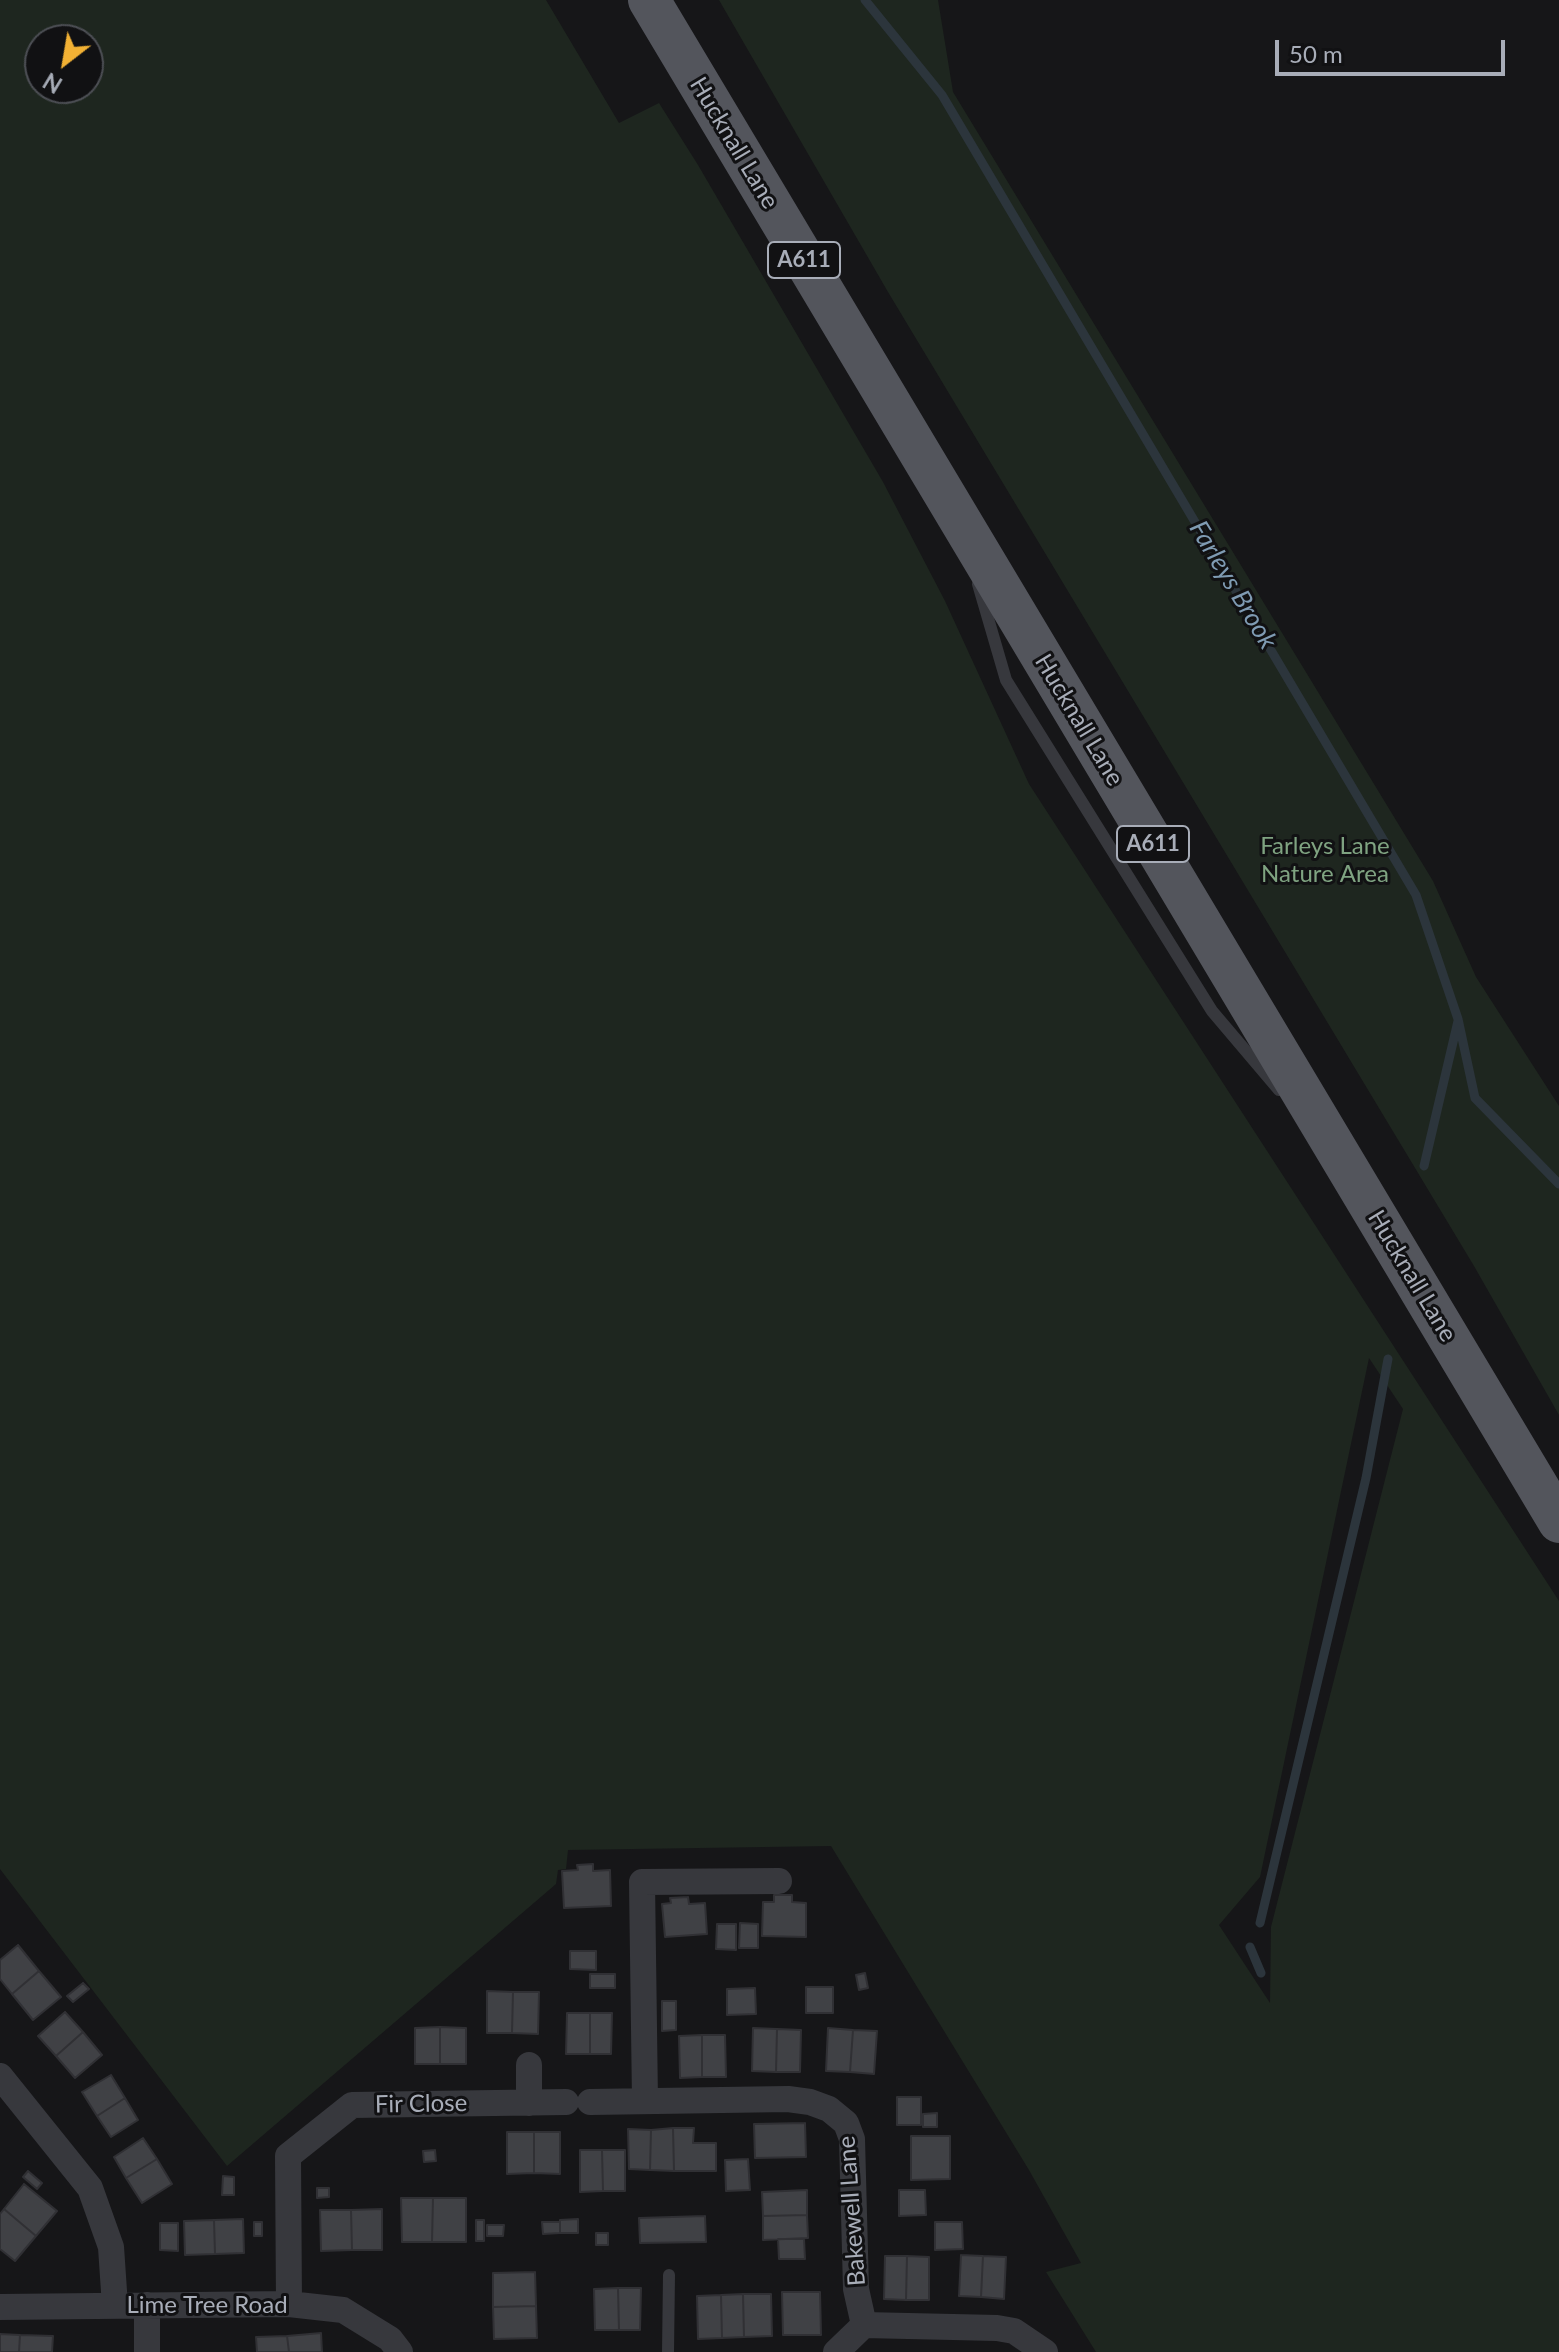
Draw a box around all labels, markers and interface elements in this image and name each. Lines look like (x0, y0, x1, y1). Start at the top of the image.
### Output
north arrow (24, 24, 104, 104)
scale bar (1279, 24, 1509, 74)
text: 50 m (1289, 39, 1343, 68)
text: N (38, 67, 67, 99)
street label: Hucknall Lane (683, 72, 785, 214)
road number: A611 (768, 242, 840, 278)
water label: Farleys Brook (1182, 515, 1284, 655)
street label: Hucknall Lane (1028, 649, 1130, 791)
road number: A611 (1117, 826, 1189, 862)
park label: Farleys Lane Nature Area (1260, 832, 1390, 888)
street label: Hucknall Lane (1361, 1205, 1463, 1347)
street label: Fir Close (374, 2089, 468, 2119)
street label: Bakewell Lane (832, 2135, 872, 2287)
street label: Lime Tree Road (126, 2291, 288, 2319)

